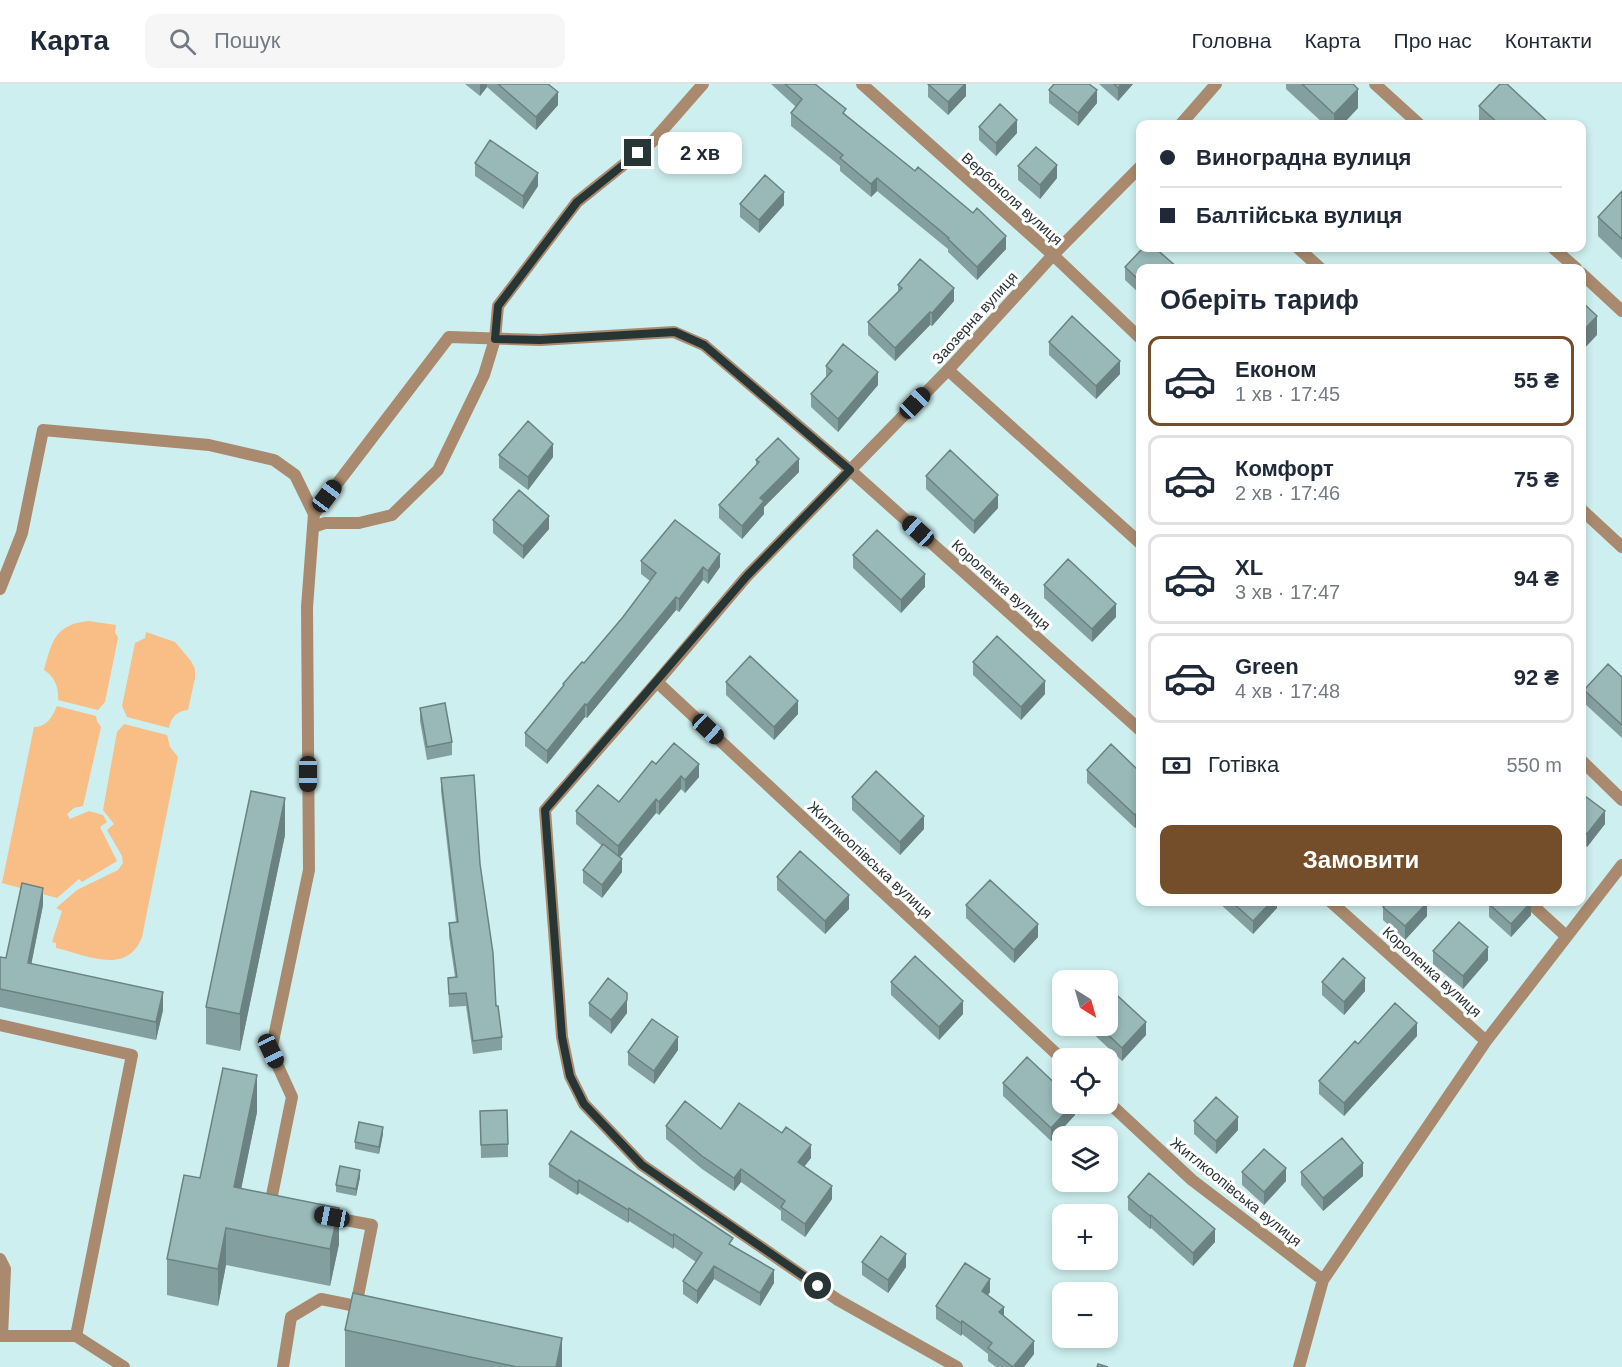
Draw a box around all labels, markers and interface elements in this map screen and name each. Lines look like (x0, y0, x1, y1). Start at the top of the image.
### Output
search box (145, 14, 565, 68)
text: Карта (30, 25, 109, 56)
icon: search (166, 25, 199, 58)
text: Пошук (214, 28, 280, 53)
text: Головна (1192, 29, 1271, 52)
text: Карта (1304, 29, 1361, 52)
text: Про нас (1394, 29, 1472, 52)
text: Контакти (1505, 29, 1592, 52)
callout: 2 хв (659, 132, 743, 174)
route end (624, 139, 651, 166)
text: 2 хв (680, 142, 720, 164)
text: Виноградна вулиця (1196, 145, 1411, 170)
street label: Вербоноля вулиця (958, 149, 1066, 248)
text: Балтійська вулиця (1196, 203, 1402, 228)
street label: Заозерна вулиця (929, 268, 1021, 367)
text: Оберіть тариф (1160, 285, 1359, 315)
icon: car (1163, 354, 1217, 408)
text: Економ (1235, 357, 1317, 382)
text: 55 ₴ (1514, 368, 1559, 393)
text: 1 хв · 17:45 (1235, 383, 1340, 405)
car (896, 384, 934, 422)
icon: car (1163, 453, 1217, 507)
text: Комфорт (1235, 456, 1334, 481)
text: 75 ₴ (1514, 467, 1559, 492)
car (309, 476, 345, 516)
text: 2 хв · 17:46 (1235, 482, 1340, 504)
car (899, 512, 937, 550)
street label: Короленка вулиця (949, 536, 1054, 633)
icon: car (1163, 552, 1217, 606)
text: XL (1235, 555, 1263, 580)
text: 94 ₴ (1514, 566, 1559, 591)
text: 3 хв · 17:47 (1235, 581, 1340, 603)
icon: car (1163, 651, 1217, 705)
text: Green (1235, 654, 1299, 679)
text: 92 ₴ (1514, 665, 1559, 690)
text: 4 хв · 17:48 (1235, 680, 1340, 702)
car (689, 710, 727, 748)
icon: cash (1160, 749, 1193, 782)
text: Готівка (1208, 752, 1279, 777)
text: 550 m (1506, 754, 1562, 776)
car (299, 756, 317, 792)
street label: Житлкоопівська вулиця (805, 798, 936, 922)
button: Замовити (1160, 825, 1562, 894)
street label: Короленка вулиця (1380, 923, 1485, 1020)
north arrow (1052, 970, 1118, 1036)
map controls (1052, 970, 1118, 1348)
car (255, 1031, 287, 1071)
button: locate (1052, 1048, 1118, 1114)
button: layers (1052, 1126, 1118, 1192)
street label: Житлкоопівська вулиця (1167, 1134, 1305, 1250)
button: + (1052, 1204, 1118, 1270)
car (313, 1205, 351, 1229)
route start (804, 1272, 831, 1299)
button: − (1052, 1282, 1118, 1348)

